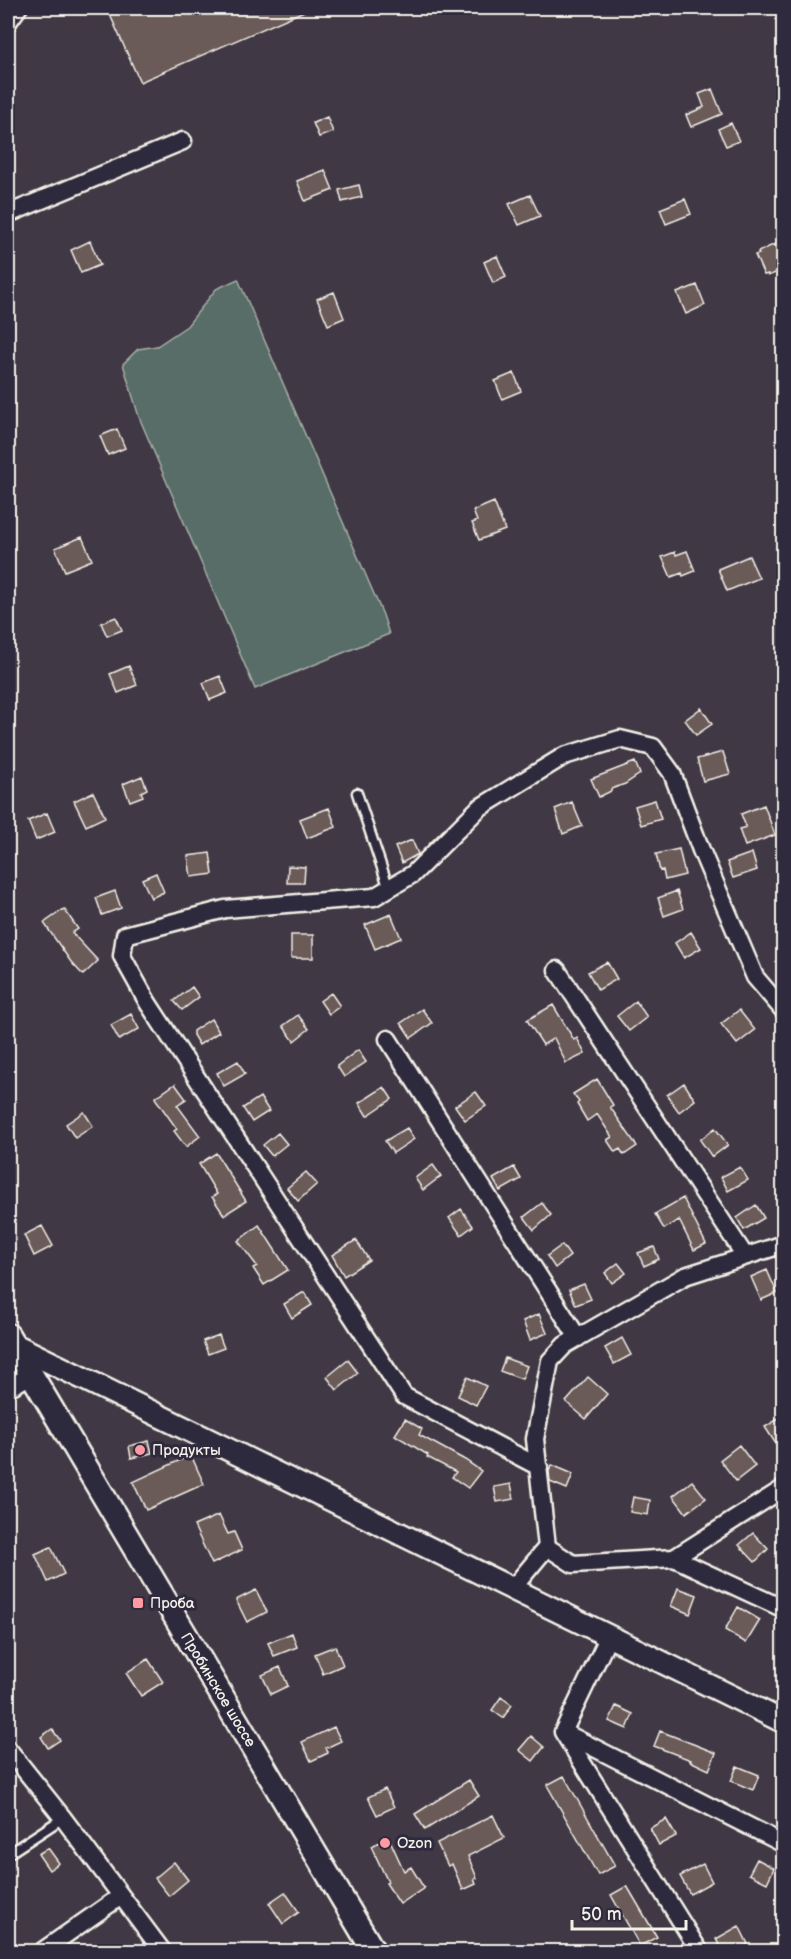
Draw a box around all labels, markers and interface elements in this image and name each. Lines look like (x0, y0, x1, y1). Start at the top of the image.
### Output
place label: Продукты (152, 1441, 221, 1460)
marker: Продукты (133, 1443, 147, 1457)
place label: Проба (150, 1594, 195, 1613)
marker: Проба (131, 1596, 145, 1610)
street label: Пробинское шоссе (176, 1629, 260, 1751)
place label: Ozon (397, 1834, 432, 1853)
marker: Ozon (378, 1836, 392, 1850)
scale bar (572, 1893, 686, 1931)
text: 50 m (581, 1904, 622, 1925)

